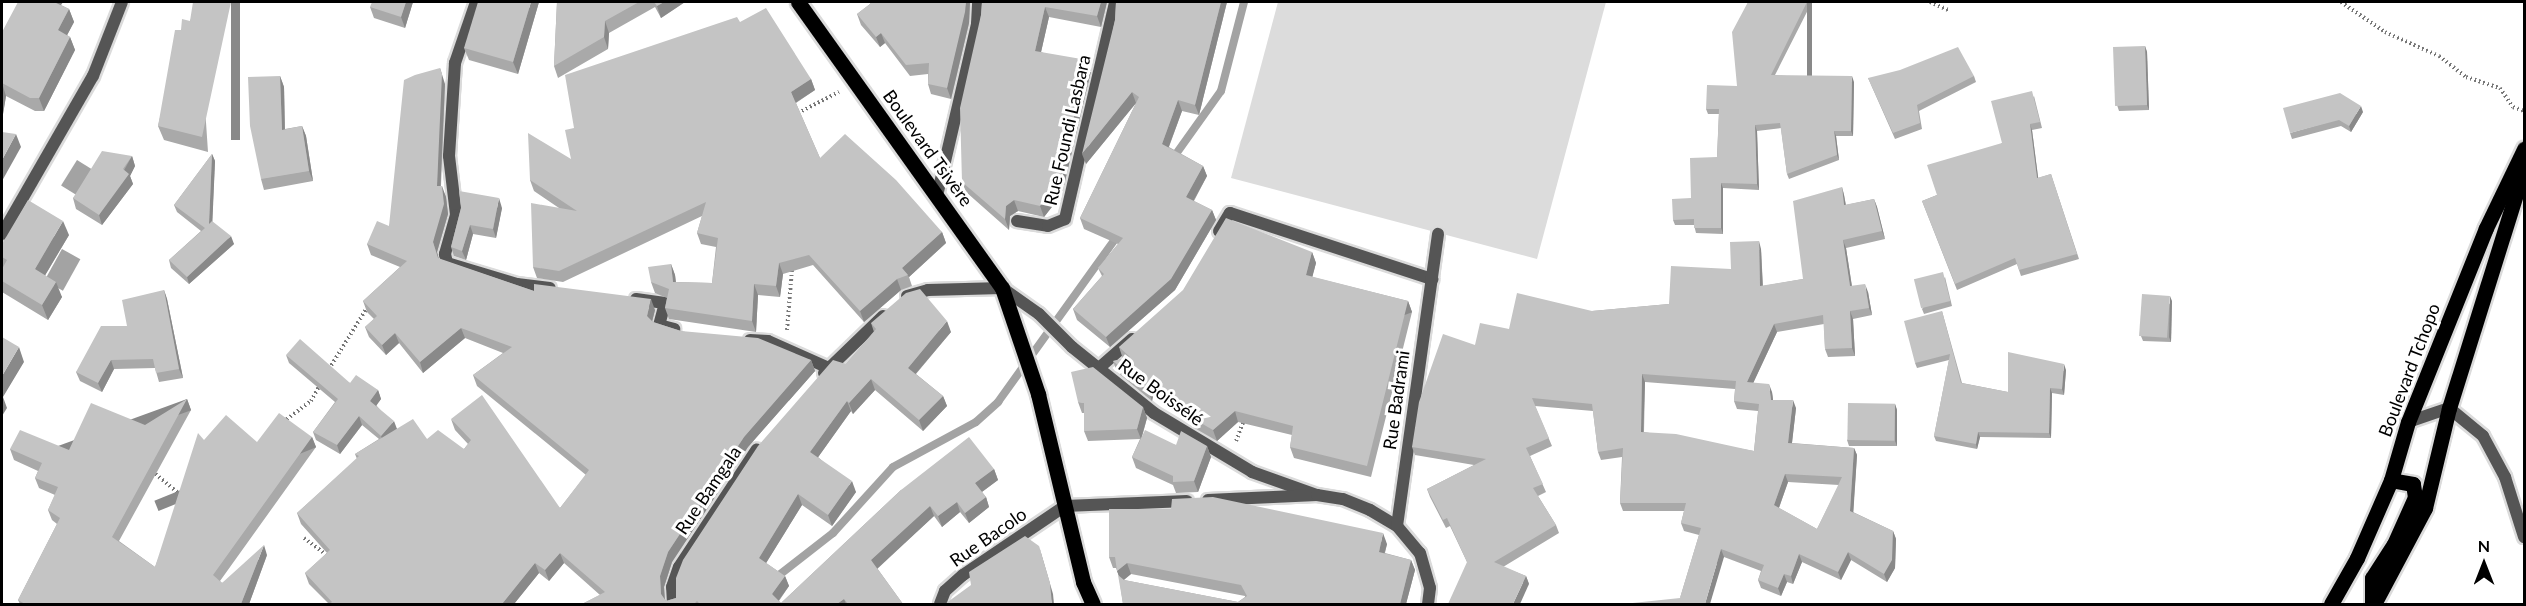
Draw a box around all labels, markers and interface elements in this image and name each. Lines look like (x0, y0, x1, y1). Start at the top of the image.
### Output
street label: Rue Foundi Lasbara (1039, 52, 1095, 208)
street label: Boulevard Tsivère (878, 85, 978, 211)
street label: Boulevard Tchopo (2374, 300, 2444, 440)
street label: Rue Badrami (1378, 349, 1414, 451)
street label: Rue Boissélé (1114, 354, 1208, 430)
street label: Rue Bamgala (671, 442, 745, 538)
street label: Rue Bacolo (946, 503, 1030, 571)
north arrow (2454, 534, 2514, 594)
text: N (2478, 536, 2490, 555)

